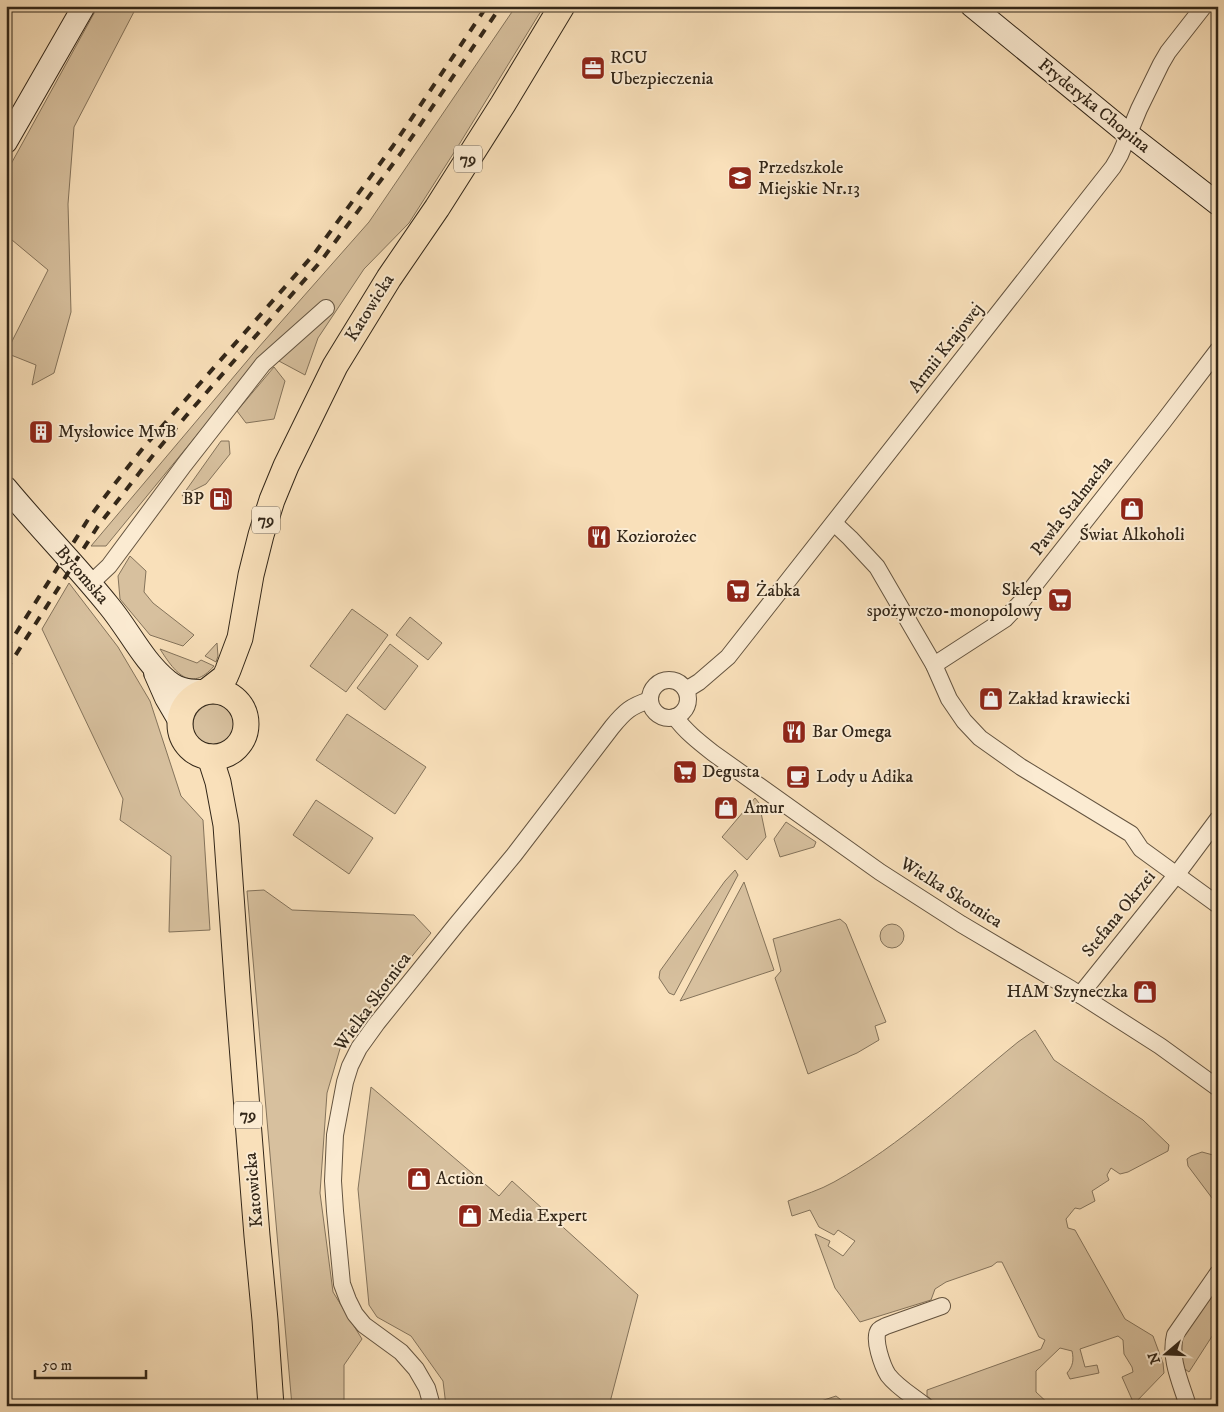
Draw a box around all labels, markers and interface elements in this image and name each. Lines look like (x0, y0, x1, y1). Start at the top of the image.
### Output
place label: RCU Ubezpieczenia (610, 47, 714, 90)
street label: Fryderyka Chopina (1033, 54, 1155, 158)
office icon: RCU Ubezpieczenia (580, 55, 606, 81)
road number: 79 (454, 146, 482, 172)
place label: Przedszkole Miejskie Nr.13 (758, 157, 860, 200)
school or university icon: Przedszkole Miejskie Nr.13 (727, 165, 753, 191)
street label: Katowicka (341, 270, 399, 346)
street label: Armii Krajowej (904, 299, 988, 397)
building icon: Mysłowice MwB (28, 419, 54, 445)
place label: Mysłowice MwB (58, 421, 177, 443)
street label: Pawła Stalmacha (1026, 452, 1118, 560)
fuel station icon: BP (208, 486, 234, 512)
place label: BP (182, 488, 204, 510)
shop icon: Świat Alkoholi (1119, 496, 1145, 522)
road number: 79 (252, 506, 280, 534)
place label: Świat Alkoholi (1079, 523, 1185, 546)
restaurant icon: Koziorożec (586, 524, 612, 550)
place label: Koziorożec (616, 526, 697, 548)
street label: Bytomska (51, 541, 114, 609)
supermarket icon: Żabka (725, 578, 751, 604)
place label: Sklep spożywczo-monopolowy (867, 579, 1042, 622)
place label: Żabka (756, 580, 800, 602)
supermarket icon: Sklep spożywczo-monopolowy (1047, 587, 1073, 613)
shop icon: Zakład krawiecki (978, 686, 1004, 712)
place label: Zakład krawiecki (1008, 688, 1130, 710)
restaurant icon: Bar Omega (781, 719, 807, 745)
place label: Bar Omega (812, 721, 892, 743)
supermarket icon: Degusta (672, 759, 698, 785)
place label: Degusta (702, 761, 760, 783)
cafe icon: Lody u Adika (785, 764, 811, 790)
place label: Lody u Adika (816, 766, 914, 788)
shop icon: Amur (713, 795, 739, 821)
place label: Amur (744, 797, 785, 819)
street label: Wielka Skotnica (895, 852, 1007, 933)
street label: Stefana Okrzei (1077, 866, 1161, 962)
street label: Wielka Skotnica (329, 948, 416, 1056)
shop icon: HAM Szyneczka (1132, 979, 1158, 1005)
place label: HAM Szyneczka (1007, 981, 1128, 1003)
road number: 79 (234, 1102, 262, 1128)
street label: Katowicka (240, 1151, 268, 1228)
shop icon: Action (406, 1166, 432, 1192)
place label: Action (436, 1168, 484, 1190)
shop icon: Media Expert (457, 1203, 483, 1229)
place label: Media Expert (488, 1205, 588, 1227)
north arrow (1142, 1330, 1192, 1380)
scale bar (35, 1347, 146, 1379)
text: N (1144, 1349, 1165, 1366)
text: 50 m (42, 1356, 72, 1375)

